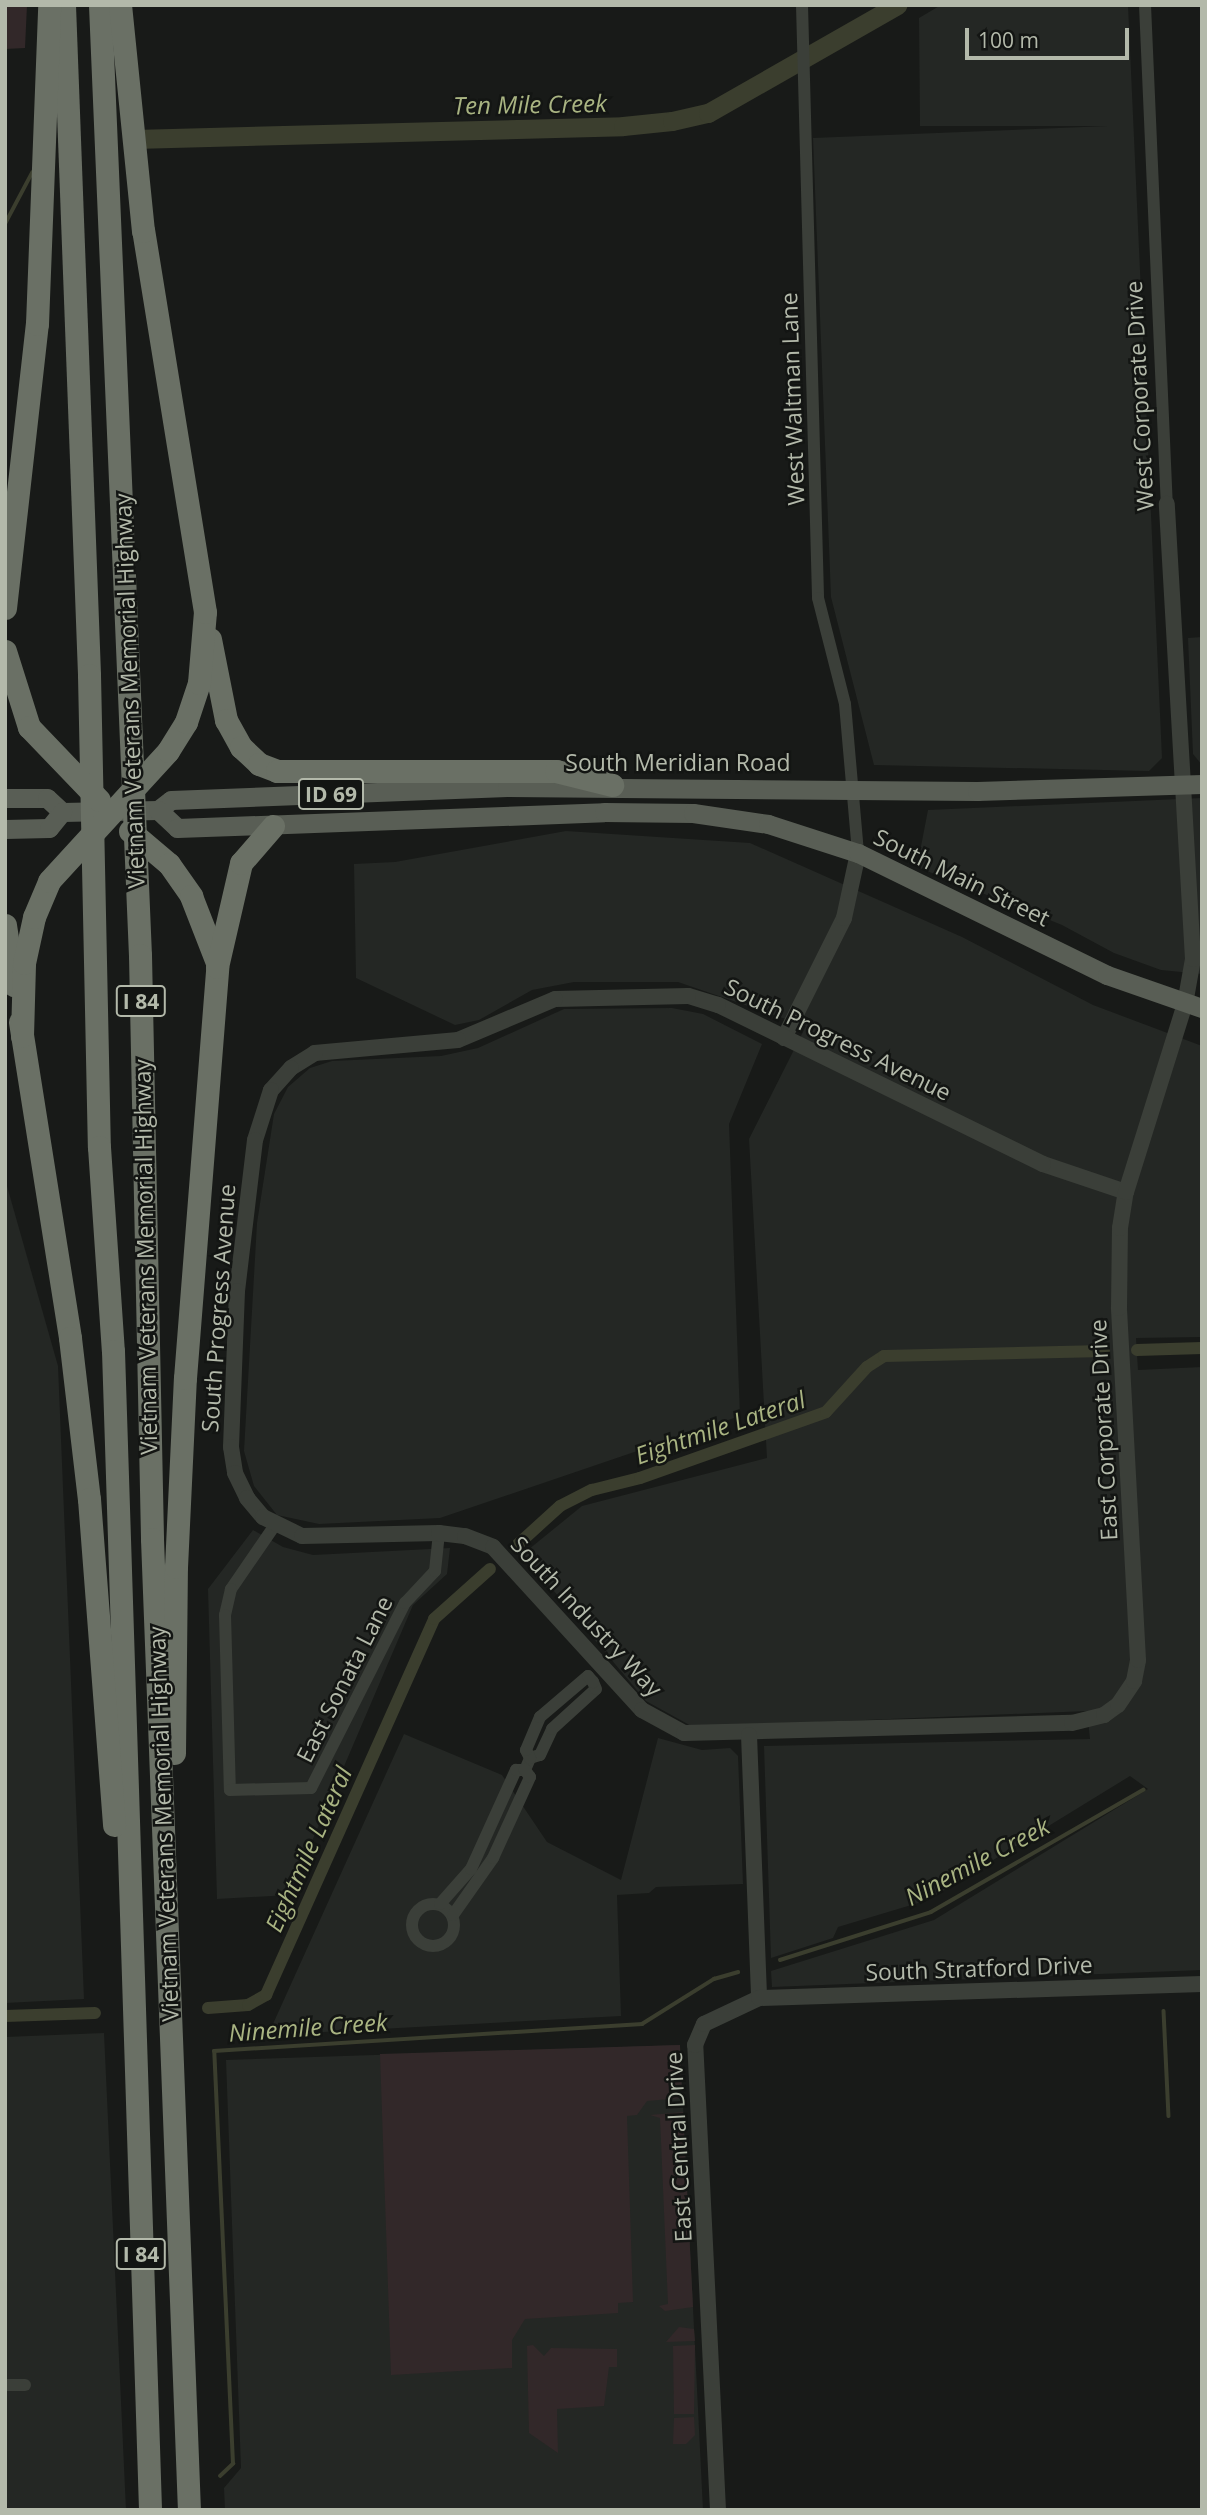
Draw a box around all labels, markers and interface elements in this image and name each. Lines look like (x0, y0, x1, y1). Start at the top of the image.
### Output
scale bar (969, 14, 1134, 58)
text: 100 m (978, 26, 1039, 54)
water label: Ten Mile Creek (453, 88, 607, 120)
street label: West Corporate Drive (1119, 280, 1159, 512)
street label: West Waltman Lane (774, 292, 810, 506)
street label: Vietnam Veterans Memorial Highway (108, 493, 150, 889)
street label: South Meridian Road (565, 748, 791, 776)
road number: ID 69 (298, 776, 364, 812)
street label: South Main Street (869, 822, 1055, 932)
street label: South Progress Avenue (720, 972, 956, 1106)
road number: I 84 (115, 984, 167, 1018)
street label: Vietnam Veterans Memorial Highway (128, 1059, 162, 1455)
street label: South Progress Avenue (196, 1183, 240, 1433)
street label: East Corporate Drive (1083, 1318, 1123, 1542)
water label: Eightmile Lateral (631, 1384, 809, 1470)
street label: South Industry Way (506, 1530, 668, 1702)
street label: East Sonata Lane (290, 1591, 398, 1767)
street label: Vietnam Veterans Memorial Highway (142, 1626, 184, 2022)
water label: Eightmile Lateral (259, 1762, 357, 1936)
water label: Ninemile Creek (900, 1811, 1054, 1911)
street label: South Stratford Drive (865, 1950, 1093, 1986)
water label: Ninemile Creek (228, 2007, 388, 2047)
street label: East Central Drive (659, 2051, 697, 2243)
road number: I 84 (115, 2236, 167, 2272)

